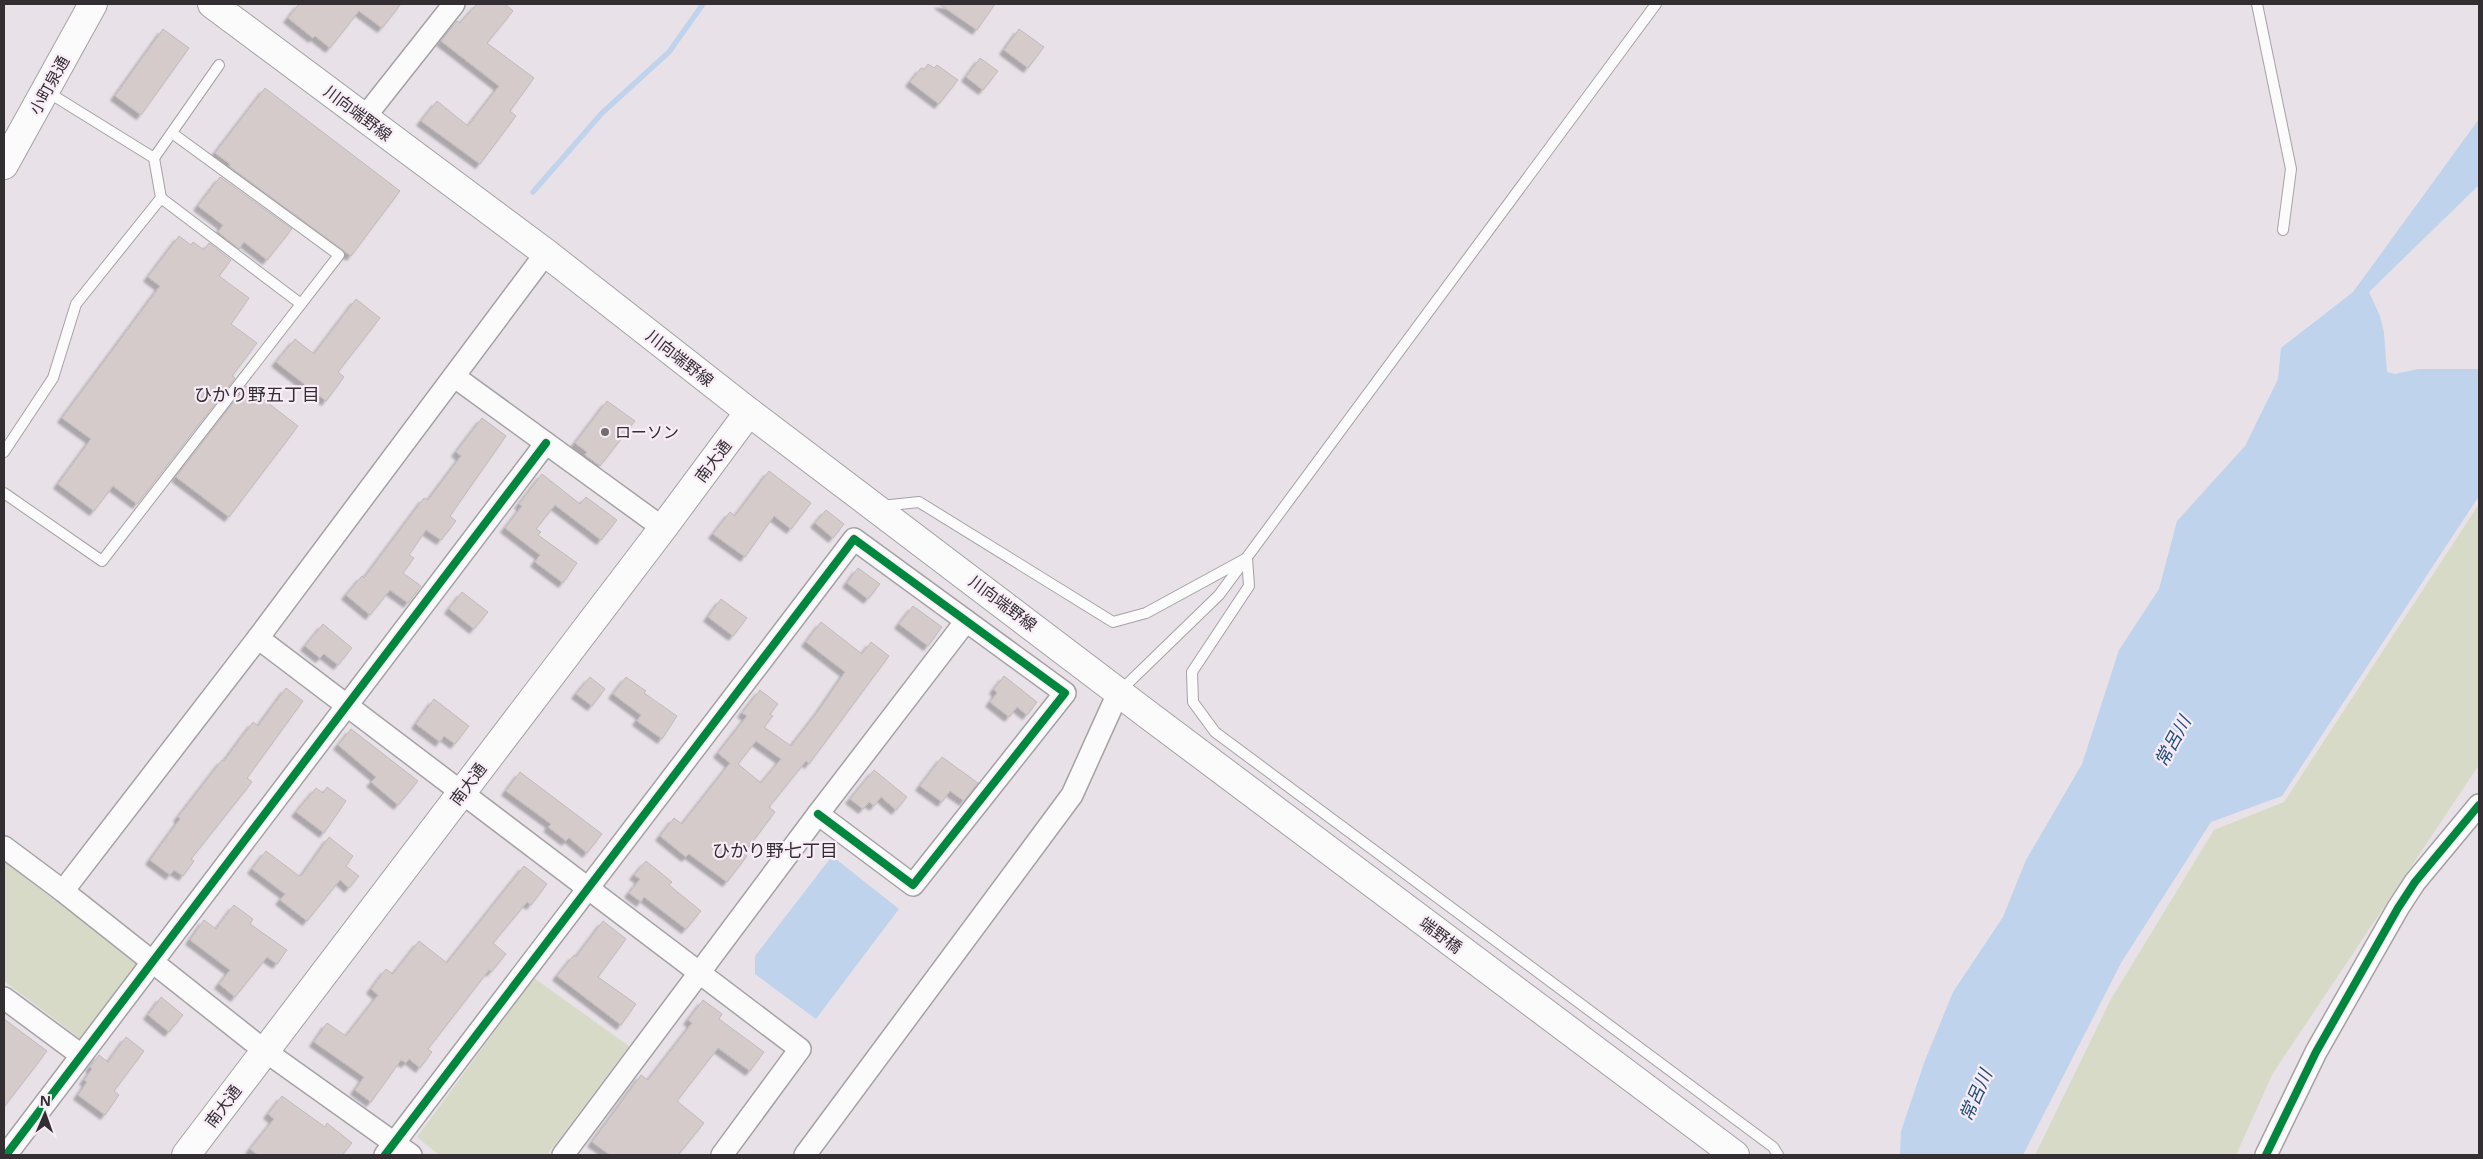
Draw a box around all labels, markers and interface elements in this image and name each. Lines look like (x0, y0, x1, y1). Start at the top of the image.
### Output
street label: 小町泉通 (24, 52, 74, 118)
street label: 川向端野線 (319, 80, 397, 146)
street label: 川向端野線 (642, 325, 718, 391)
district label: ひかり野五丁目 (194, 382, 320, 406)
place label: ローソン (615, 421, 679, 443)
marker: ローソン (599, 426, 611, 438)
street label: 南大通 (690, 435, 736, 487)
street label: 川向端野線 (964, 570, 1042, 636)
water label: 常呂川 (2148, 710, 2197, 770)
street label: 南大通 (445, 758, 491, 810)
district label: ひかり野七丁目 (712, 838, 838, 862)
street label: 端野橋 (1415, 912, 1467, 958)
water label: 常呂川 (1953, 1064, 1998, 1125)
street label: 南大通 (200, 1080, 246, 1132)
north arrow (20, 1089, 70, 1139)
text: N (39, 1091, 51, 1110)

